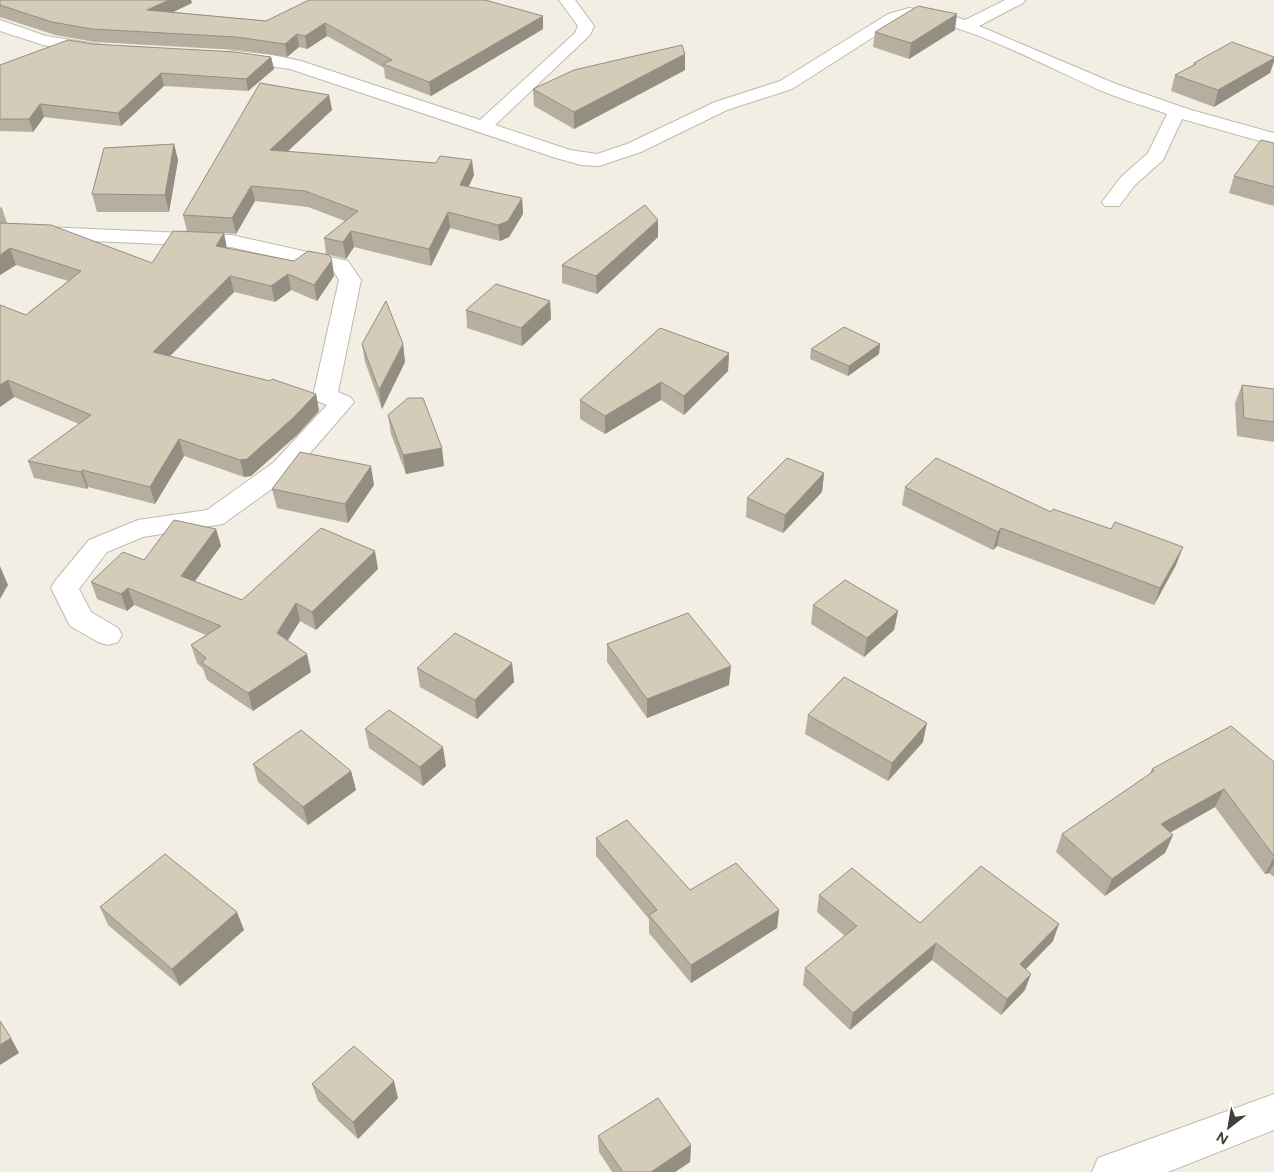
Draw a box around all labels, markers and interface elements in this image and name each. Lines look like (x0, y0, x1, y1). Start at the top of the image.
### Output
north arrow (1204, 1102, 1254, 1152)
text: N (1214, 1128, 1232, 1148)

